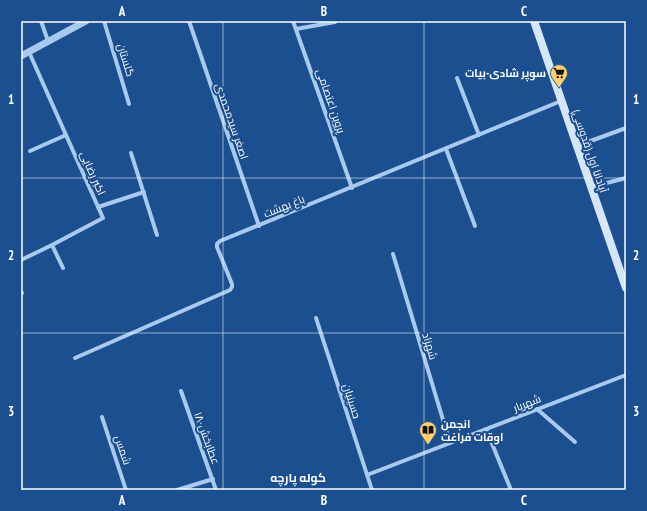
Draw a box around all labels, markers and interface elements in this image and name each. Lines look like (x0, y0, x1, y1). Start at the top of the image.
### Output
text: A (118, 3, 126, 20)
text: B (321, 3, 327, 20)
text: C (521, 3, 527, 20)
street label: گلستان (114, 42, 138, 78)
supermarket icon: سوپر شادی-بیات (549, 63, 569, 88)
place label: سوپر شادی-بیات (465, 66, 546, 82)
street label: پروین اعتصامی (313, 67, 349, 135)
street label: اصغر سیدمحمدی (212, 81, 252, 161)
text: 1 (8, 91, 14, 108)
text: 1 (633, 91, 639, 108)
street label: آپادانا اول (قدوسی) (569, 108, 611, 194)
street label: اکبر رضایی (77, 149, 109, 197)
street label: باغ بهشت (261, 191, 307, 222)
text: 2 (8, 247, 14, 264)
text: 2 (633, 247, 639, 264)
street label: شهزاد (419, 331, 441, 361)
street label: حسینیان (340, 382, 364, 420)
street label: شهریار (510, 391, 543, 415)
text: 3 (8, 403, 14, 420)
text: 3 (633, 403, 639, 420)
street label: ۱۸-عطابخش (191, 410, 223, 466)
place label: انجمن اوقات فراغت (441, 417, 503, 445)
library icon: انجمن اوقات فراغت (418, 420, 438, 445)
street label: شمس (111, 433, 135, 467)
district label: کوله پارچه (270, 470, 326, 487)
text: A (118, 492, 126, 509)
text: B (321, 492, 327, 509)
text: C (521, 492, 527, 509)

